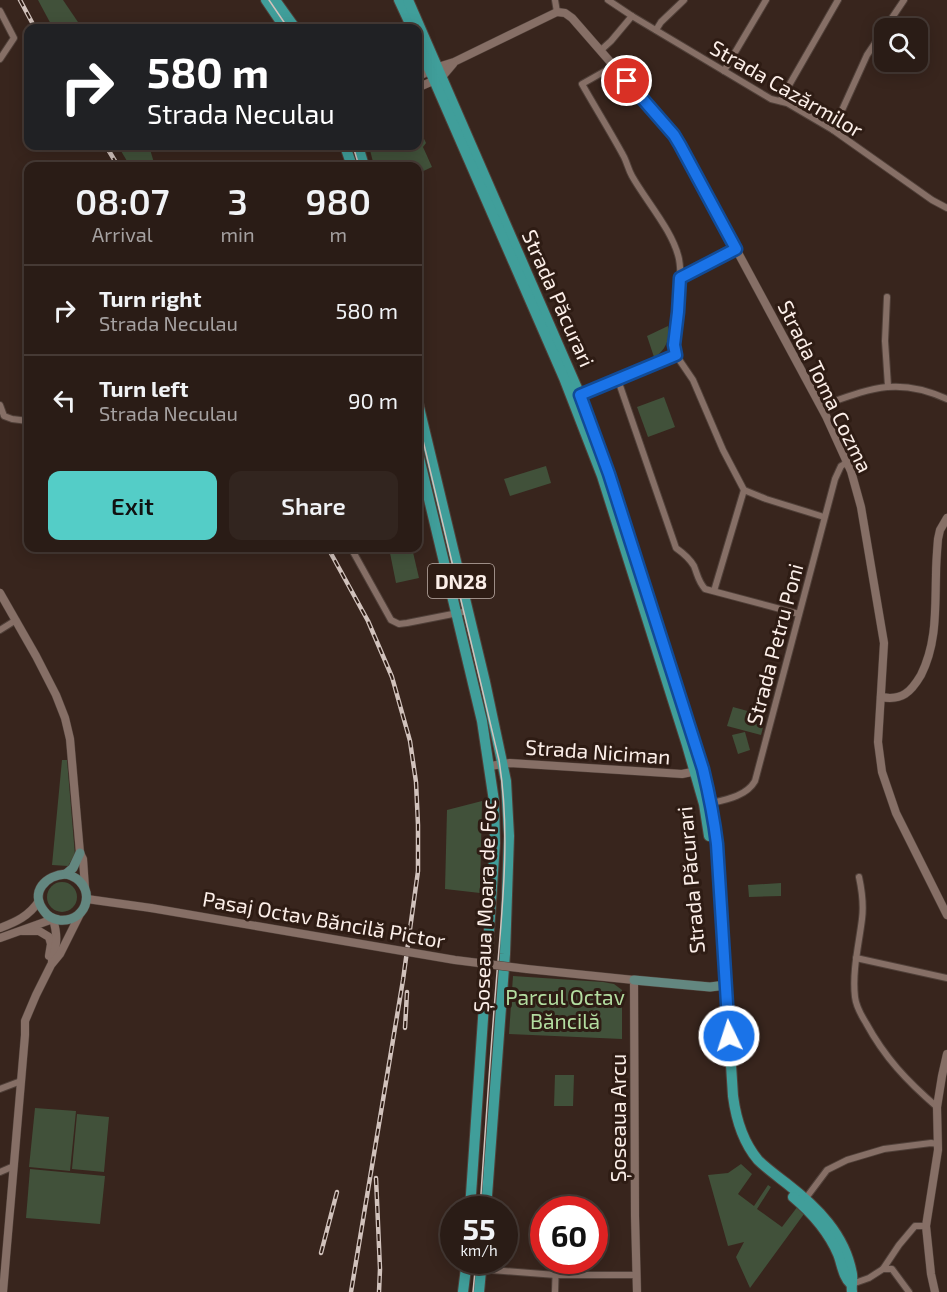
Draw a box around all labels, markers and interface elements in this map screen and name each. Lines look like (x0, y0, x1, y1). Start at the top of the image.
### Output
map controls (874, 18, 928, 72)
button: search (874, 18, 928, 72)
street label: Strada Cazărmilor (706, 34, 868, 142)
text: 580 m (147, 46, 269, 96)
icon: right (48, 48, 126, 126)
pin (601, 55, 652, 106)
icon: arrive (610, 64, 643, 97)
text: Strada Neculau (147, 97, 335, 129)
text: 08:07 (75, 179, 169, 222)
text: 3 (227, 179, 248, 222)
text: 980 (306, 179, 371, 222)
text: Arrival (92, 222, 153, 246)
text: min (220, 222, 255, 246)
text: m (329, 222, 347, 246)
street label: Strada Păcurari (518, 226, 600, 370)
text: Turn right (99, 285, 201, 311)
icon: right (48, 294, 81, 327)
street label: Strada Toma Cozma (773, 296, 879, 476)
text: 580 m (335, 297, 398, 323)
text: Strada Neculau (99, 311, 238, 335)
text: Turn left (99, 375, 188, 401)
icon: left (48, 384, 81, 417)
text: 90 m (348, 387, 398, 413)
text: Strada Neculau (99, 401, 238, 425)
button: Exit (48, 471, 217, 540)
button: Share (229, 471, 398, 540)
street label: Strada Petru Poni (740, 561, 808, 727)
road number: DN28 (428, 564, 494, 598)
street label: Strada Niciman (525, 733, 671, 769)
street label: Șoseaua Moara de Foc (468, 799, 502, 1013)
street label: Strada Păcurari (671, 805, 709, 955)
street label: Pasaj Octav Băncilă Pictor (201, 885, 448, 954)
park label: Parcul Octav Băncilă (505, 984, 625, 1033)
position arrow (697, 1004, 761, 1068)
street label: Șoseaua Arcu (605, 1054, 632, 1182)
speed limit sign: 60 (530, 1196, 608, 1274)
text: 55 (462, 1210, 496, 1246)
text: km/h (460, 1241, 498, 1259)

